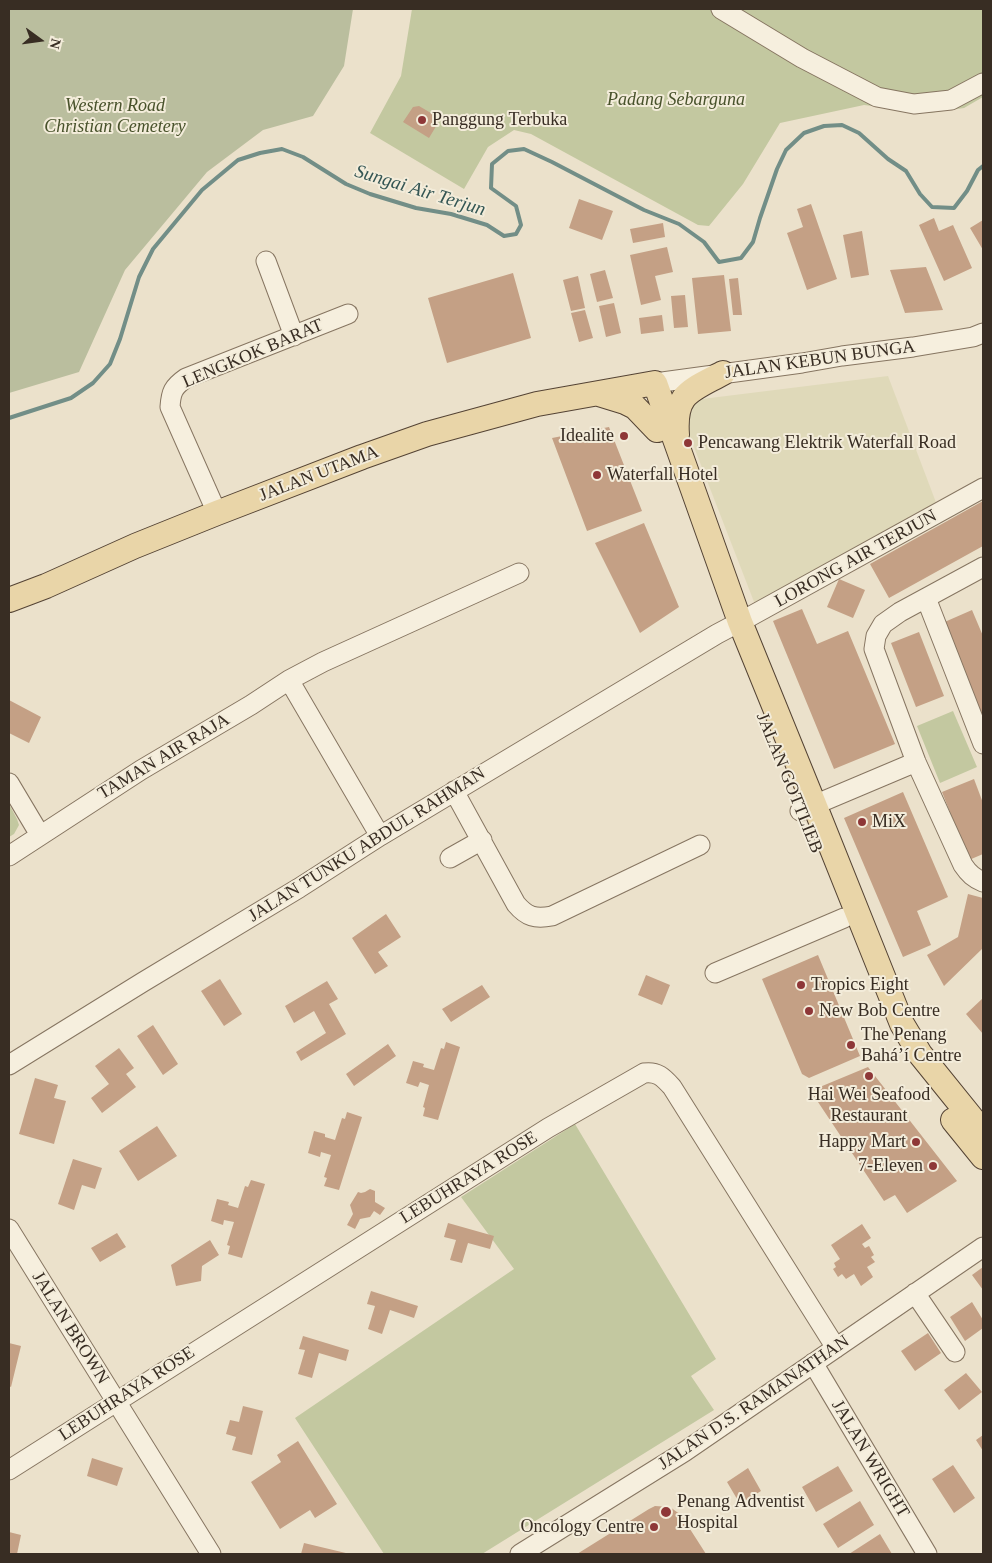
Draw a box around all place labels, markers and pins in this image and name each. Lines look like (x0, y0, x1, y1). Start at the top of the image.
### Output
place label: Panggung Terbuka (432, 109, 567, 131)
marker: Panggung Terbuka (416, 114, 428, 126)
place label: Idealite (560, 425, 614, 447)
marker: Idealite (618, 430, 630, 442)
place label: Pencawang Elektrik Waterfall Road (698, 432, 956, 454)
marker: Pencawang Elektrik Waterfall Road (682, 437, 694, 449)
place label: Waterfall Hotel (607, 464, 718, 486)
marker: Waterfall Hotel (591, 469, 603, 481)
place label: MiX (872, 811, 906, 833)
marker: MiX (856, 816, 868, 828)
place label: Tropics Eight (811, 974, 909, 996)
marker: Tropics Eight (795, 979, 807, 991)
place label: New Bob Centre (819, 1000, 940, 1022)
marker: New Bob Centre (803, 1005, 815, 1017)
place label: The Penang Bahá’í Centre (861, 1024, 961, 1066)
marker: The Penang Bahá’í Centre (845, 1039, 857, 1051)
marker: Hai Wei Seafood Restaurant (863, 1070, 875, 1082)
place label: Hai Wei Seafood Restaurant (808, 1084, 930, 1126)
place label: Happy Mart (819, 1131, 906, 1153)
marker: Happy Mart (910, 1136, 922, 1148)
place label: 7-Eleven (858, 1155, 923, 1177)
marker: 7-Eleven (927, 1160, 939, 1172)
place label: Penang Adventist Hospital (677, 1491, 804, 1534)
marker: Penang Adventist Hospital (659, 1505, 673, 1519)
place label: Oncology Centre (521, 1516, 644, 1538)
marker: Oncology Centre (648, 1521, 660, 1533)

